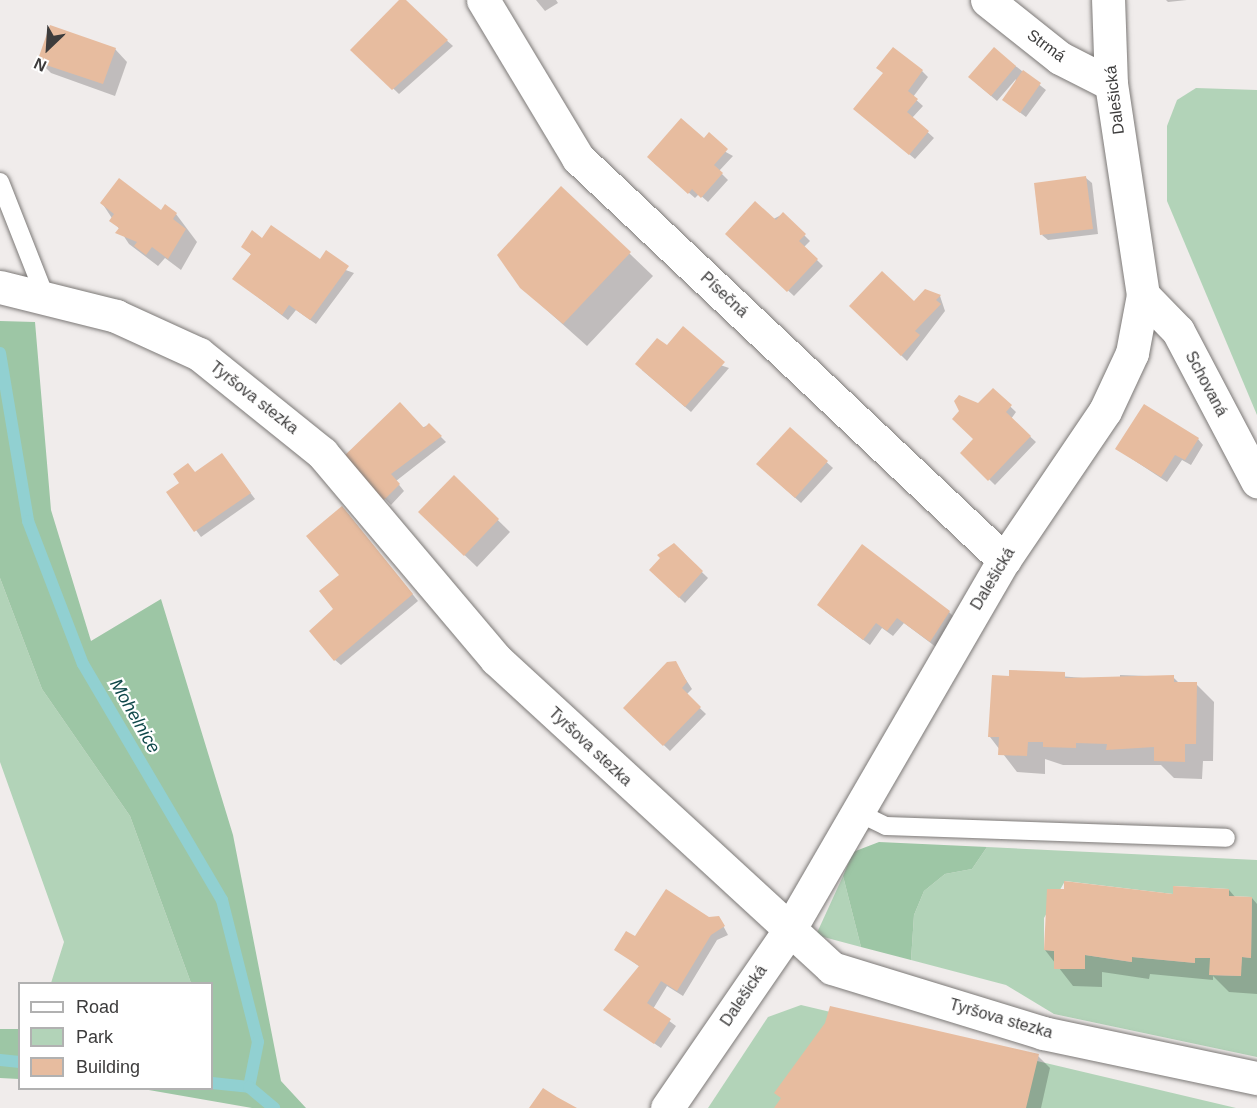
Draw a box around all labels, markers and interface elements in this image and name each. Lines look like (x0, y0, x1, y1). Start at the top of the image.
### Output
north arrow (18, 18, 78, 78)
street label: Strmá (1023, 26, 1069, 66)
text: N (31, 55, 49, 75)
street label: Dalešická (1101, 64, 1129, 136)
street label: Písečná (696, 268, 752, 322)
street label: Schovaná (1181, 348, 1231, 420)
street label: Tyršova stezka (206, 358, 302, 438)
street label: Dalešická (967, 544, 1019, 614)
water label: Mohelnice (105, 675, 165, 757)
street label: Tyršova stezka (544, 704, 636, 790)
street label: Dalešická (717, 962, 771, 1030)
legend (18, 982, 213, 1090)
street label: Tyršova stezka (947, 995, 1055, 1043)
text: Road (76, 997, 119, 1017)
text: Park (76, 1027, 113, 1047)
text: Building (76, 1057, 140, 1077)

